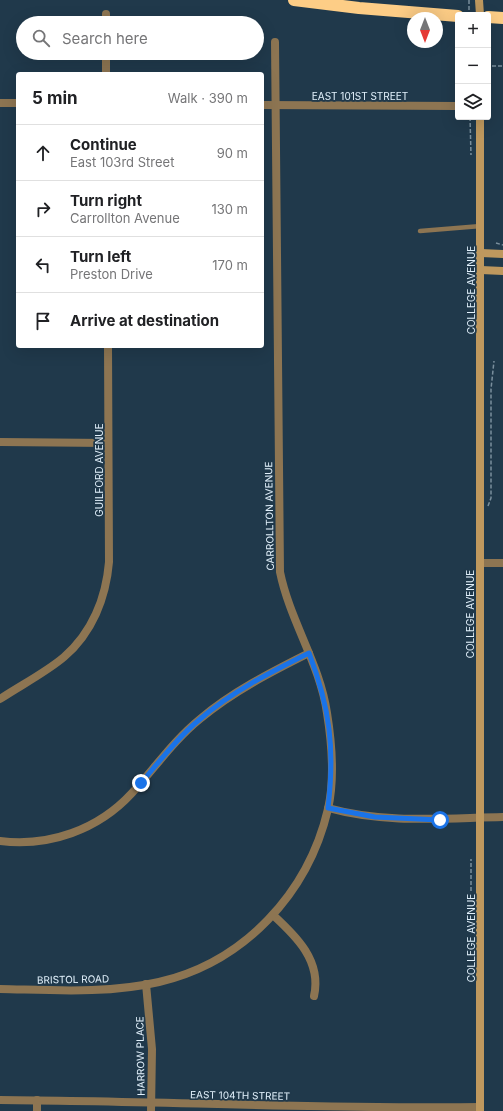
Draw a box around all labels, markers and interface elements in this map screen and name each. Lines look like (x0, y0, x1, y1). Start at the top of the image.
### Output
north arrow (407, 12, 443, 48)
map controls (455, 12, 491, 120)
button: + (455, 12, 491, 48)
search box (16, 16, 264, 60)
icon: search (30, 27, 52, 49)
text: Search here (62, 29, 148, 48)
button: − (455, 48, 491, 84)
button: layers (455, 84, 491, 120)
text: 5 min (32, 88, 78, 108)
text: Walk · 390 m (168, 90, 248, 106)
street label: EAST 101ST STREET (312, 90, 408, 102)
text: Continue (70, 135, 137, 154)
icon: ahead (32, 142, 54, 164)
text: 90 m (217, 145, 248, 161)
text: East 103rd Street (70, 154, 174, 170)
text: Turn right (70, 191, 142, 210)
icon: right (32, 198, 54, 220)
text: 130 m (211, 201, 248, 217)
text: Carrollton Avenue (70, 210, 180, 226)
street label: COLLEGE AVENUE (465, 246, 477, 334)
text: Turn left (70, 247, 131, 266)
icon: left (32, 254, 54, 276)
text: 170 m (212, 257, 248, 273)
text: Preston Drive (70, 266, 153, 282)
icon: arrive (32, 310, 54, 332)
text: Arrive at destination (70, 311, 219, 330)
street label: GUILFORD AVENUE (93, 423, 105, 517)
street label: CARROLLTON AVENUE (262, 461, 276, 571)
street label: COLLEGE AVENUE (464, 570, 476, 658)
route end (132, 774, 150, 792)
route start (431, 811, 449, 829)
street label: COLLEGE AVENUE (465, 894, 477, 982)
street label: BRISTOL ROAD (37, 972, 109, 986)
street label: HARROW PLACE (133, 1016, 147, 1096)
street label: EAST 104TH STREET (190, 1088, 290, 1102)

